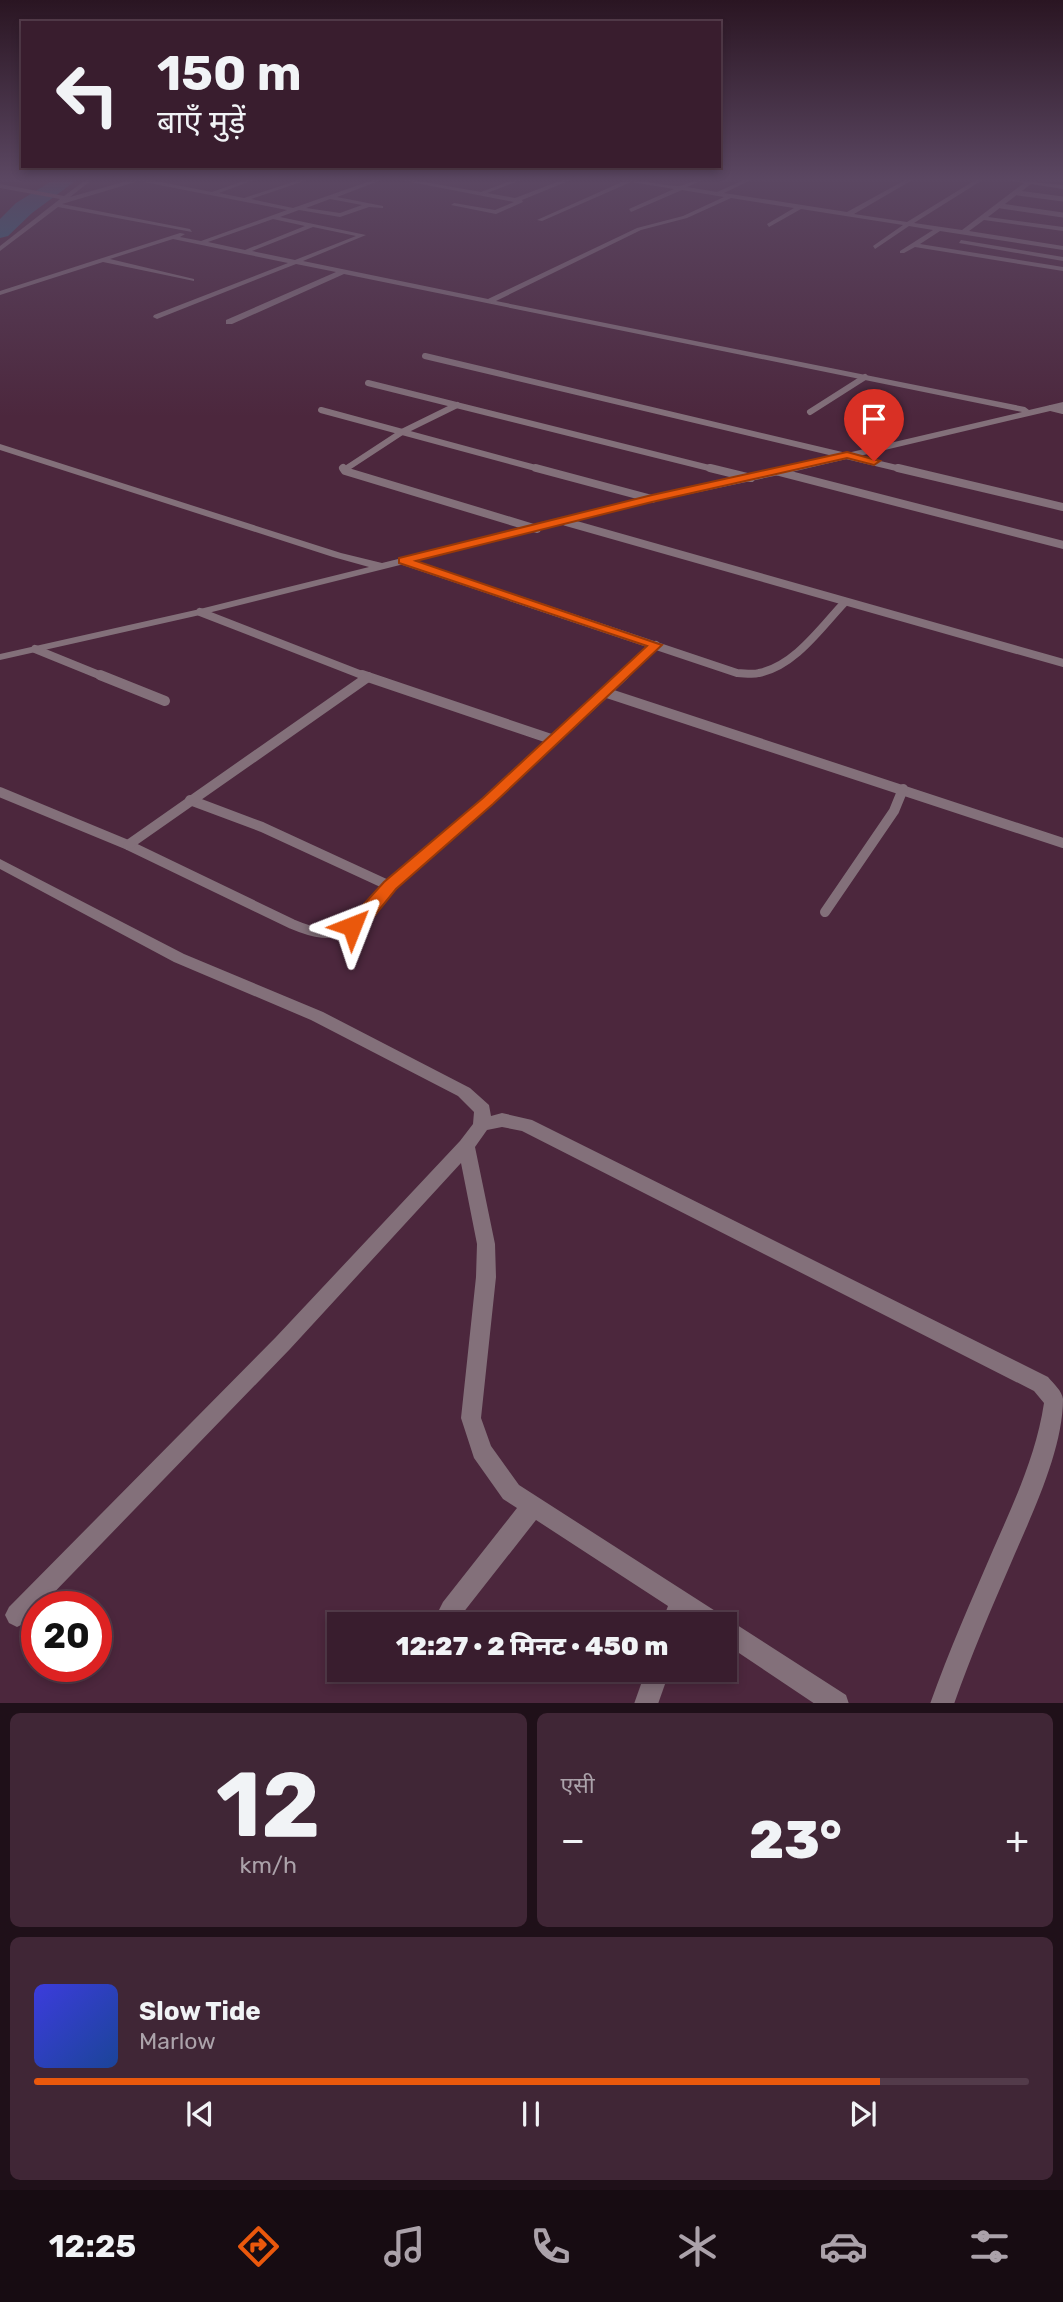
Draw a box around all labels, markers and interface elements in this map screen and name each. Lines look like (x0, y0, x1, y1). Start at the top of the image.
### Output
text: 150 m (157, 44, 302, 102)
icon: left (42, 49, 133, 140)
text: बाएँ मुड़ें (157, 103, 245, 141)
pin (844, 389, 904, 461)
icon: arrive (855, 400, 893, 438)
position arrow (315, 889, 389, 963)
speed limit sign: 20 (21, 1591, 112, 1682)
text: 12:27 · 2 मिनट · 450 m (396, 1631, 668, 1662)
text: 12 (216, 1751, 320, 1859)
text: एसी (561, 1771, 595, 1799)
text: 23° (749, 1809, 842, 1871)
text: − (561, 1817, 585, 1863)
text: + (1005, 1817, 1029, 1863)
text: km/h (240, 1851, 297, 1879)
text: Slow Tide (139, 1996, 261, 2027)
text: Marlow (139, 2027, 216, 2055)
icon: previous (181, 2095, 219, 2133)
icon: pause (512, 2095, 550, 2133)
icon: next (844, 2095, 882, 2133)
icon: directions (234, 2222, 283, 2271)
icon: music (380, 2222, 429, 2271)
icon: phone (526, 2222, 575, 2271)
icon: climate (673, 2222, 722, 2271)
icon: car (819, 2222, 868, 2271)
icon: filters (965, 2222, 1014, 2271)
text: 12:25 (49, 2227, 136, 2265)

